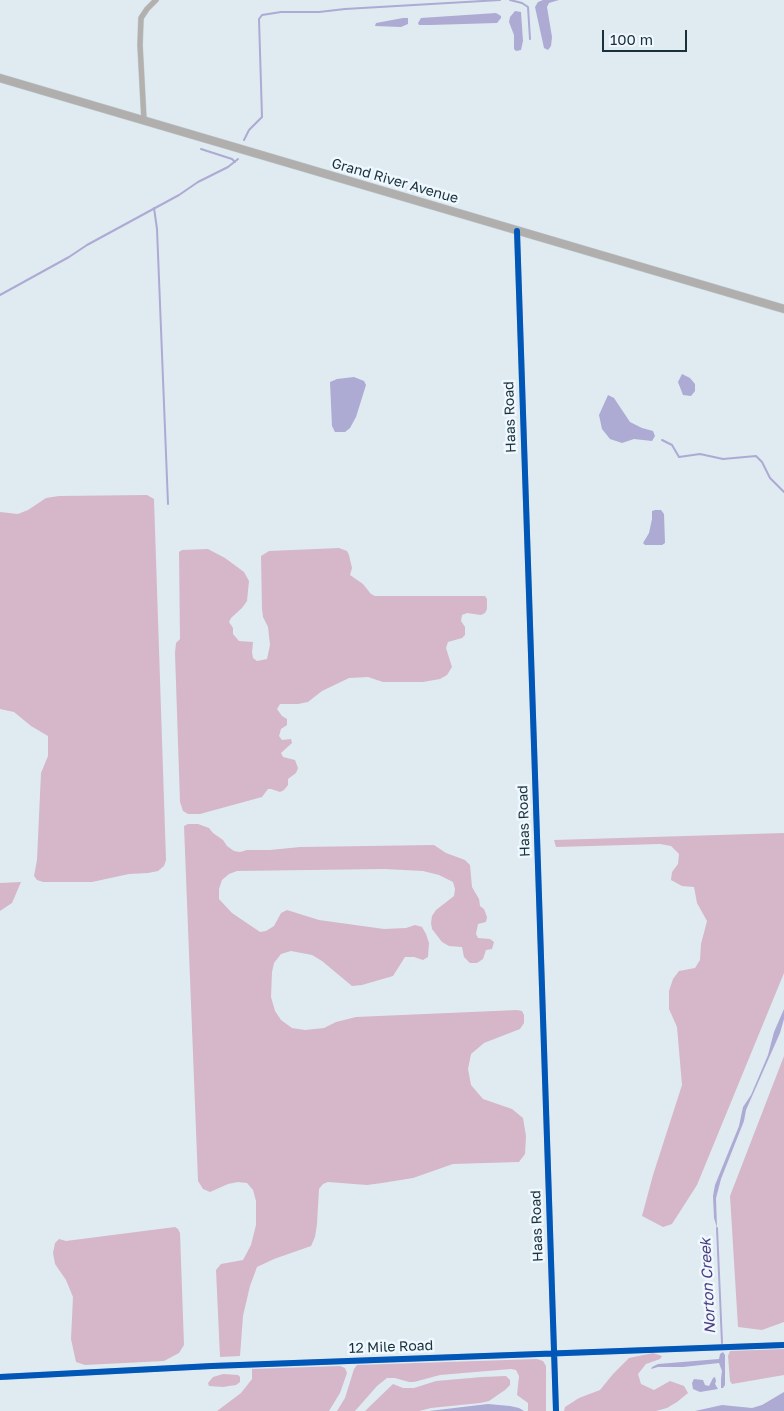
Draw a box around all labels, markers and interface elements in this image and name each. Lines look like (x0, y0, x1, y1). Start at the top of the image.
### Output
scale bar (604, 20, 689, 52)
text: 100 m (610, 30, 653, 48)
street label: Grand River Avenue (330, 155, 460, 207)
street label: Haas Road (500, 381, 520, 453)
street label: Haas Road (514, 785, 534, 857)
street label: Haas Road (527, 1190, 547, 1262)
water label: Norton Creek (696, 1237, 720, 1335)
street label: 12 Mile Road (349, 1337, 433, 1357)

